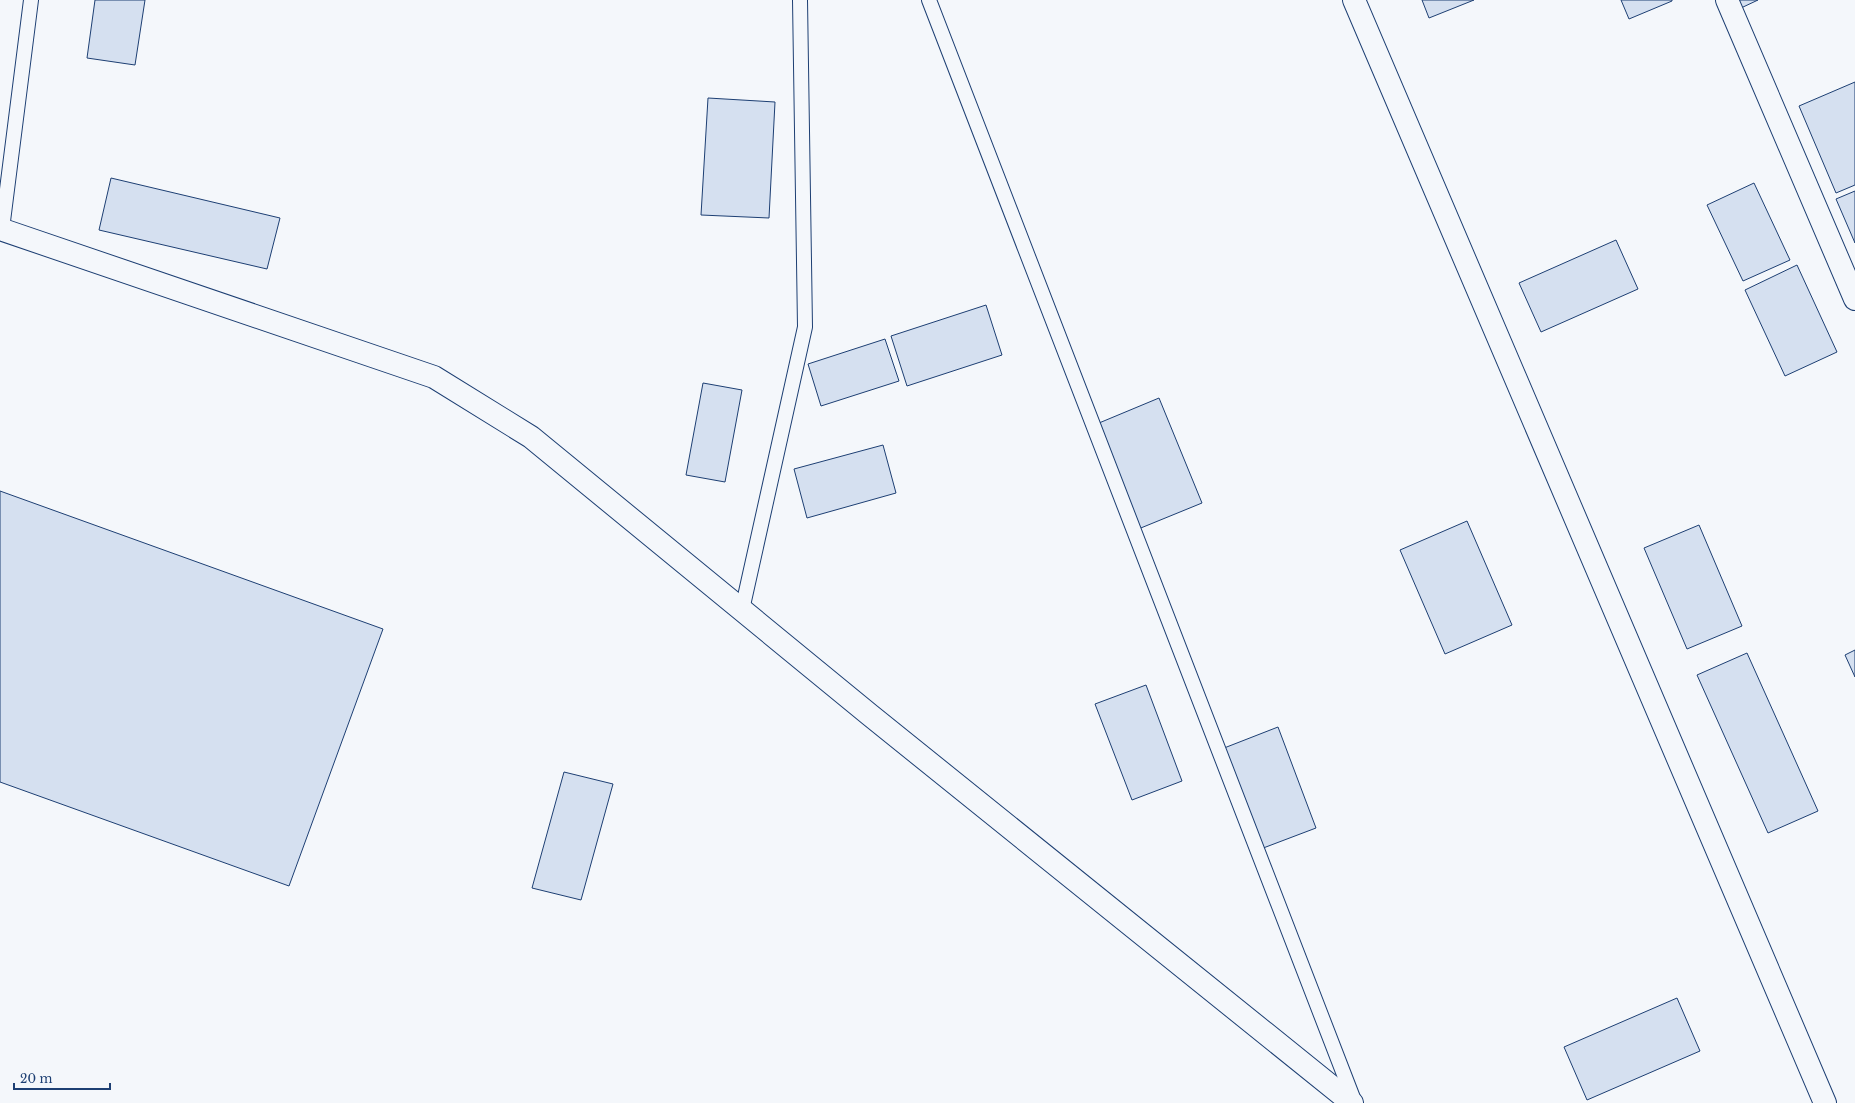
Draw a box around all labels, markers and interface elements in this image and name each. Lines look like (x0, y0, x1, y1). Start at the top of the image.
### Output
scale bar (14, 1065, 110, 1091)
text: 20 m (20, 1071, 52, 1086)

